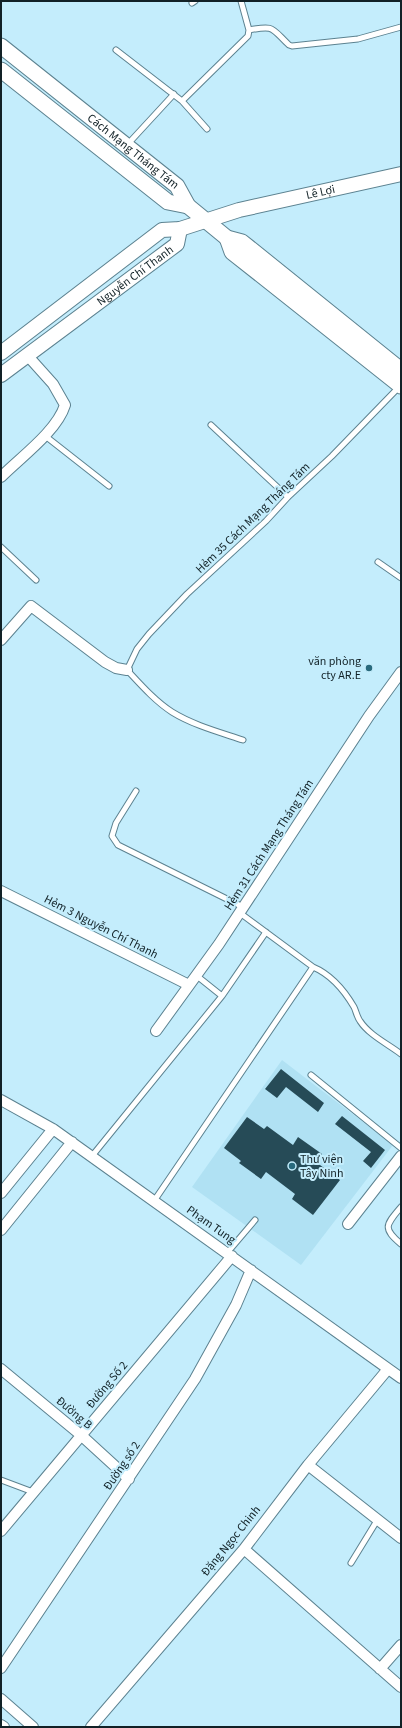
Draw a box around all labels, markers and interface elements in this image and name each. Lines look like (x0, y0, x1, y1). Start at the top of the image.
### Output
street label: Cách Mạng Tháng Tám (84, 109, 183, 193)
street label: Lê Lợi (304, 180, 337, 203)
street label: Nguyễn Chí Thanh (93, 241, 177, 309)
street label: Hẻm 35 Cách Mạng Tháng Tám (192, 459, 314, 577)
place label: văn phòng cty AR.E (308, 653, 361, 684)
marker: văn phòng cty AR.E (364, 663, 374, 673)
street label: Hẻm 31 Cách Mạng Tháng Tám (220, 776, 318, 914)
street label: Hẻm 3 Nguyễn Chí Thanh (41, 891, 161, 963)
place label: Thư viện Tây Ninh (300, 1151, 343, 1182)
marker: Thư viện Tây Ninh (287, 1161, 297, 1171)
street label: Phạm Tung (183, 1202, 239, 1248)
street label: Đường Số 2 (82, 1358, 132, 1412)
street label: Đường B (52, 1393, 96, 1433)
street label: Đường số 2 (99, 1438, 145, 1494)
street label: Đặng Ngọc Chinh (197, 1502, 265, 1580)

